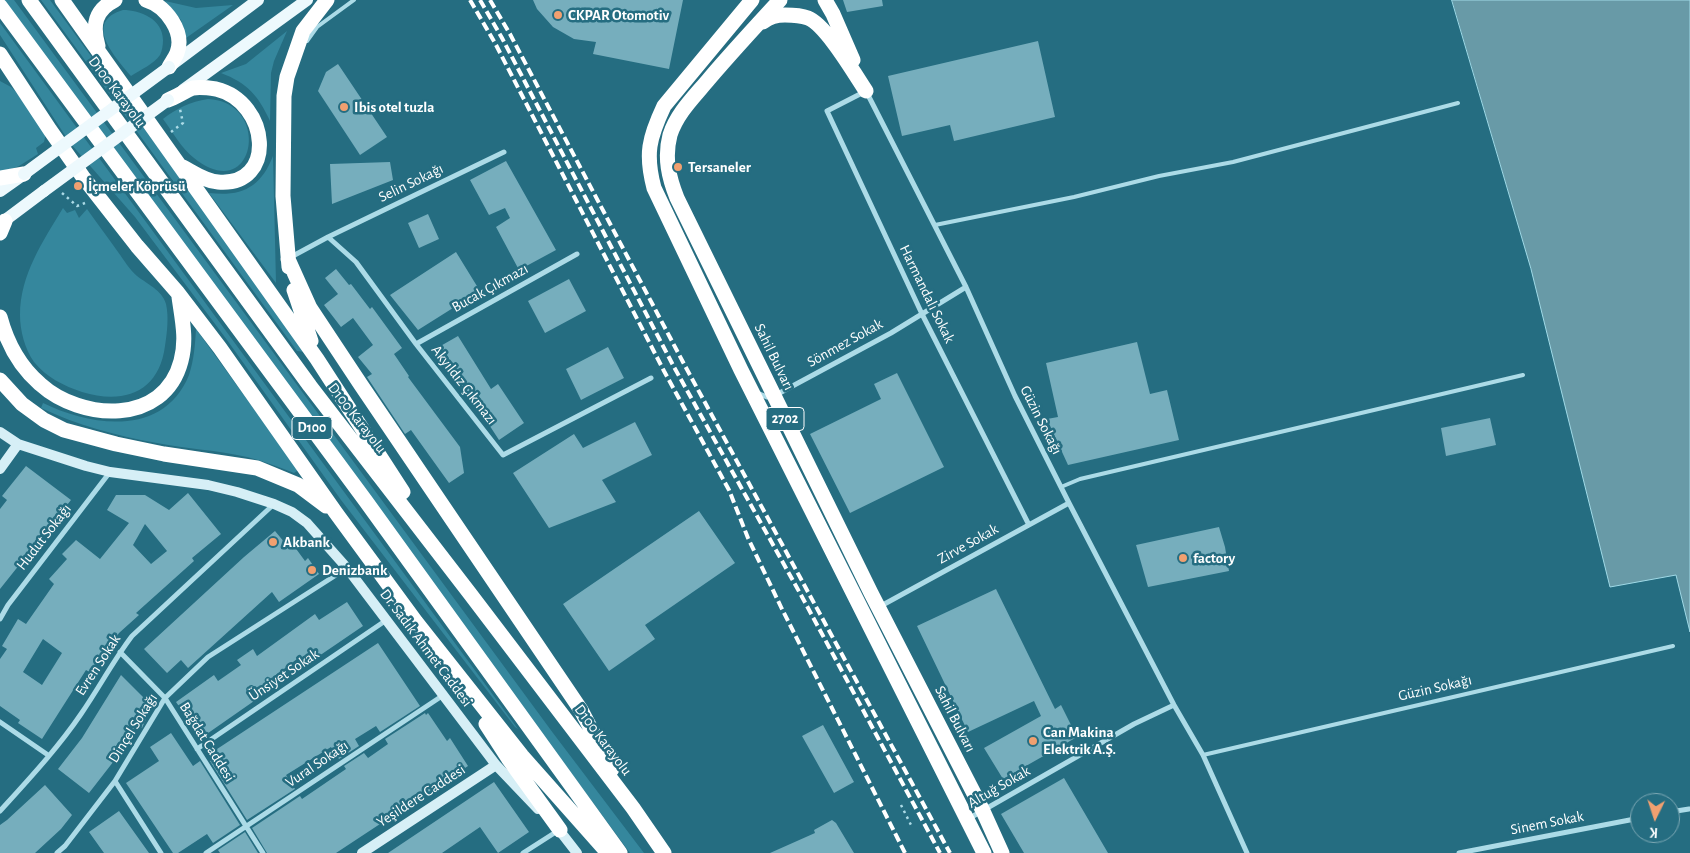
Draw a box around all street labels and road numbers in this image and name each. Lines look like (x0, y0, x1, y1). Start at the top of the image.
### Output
street label: D100 Karayolu (84, 53, 150, 131)
street label: Selin Sokağı (376, 160, 446, 206)
street label: Harmandalı Sokak (895, 242, 959, 346)
street label: Bucak Çıkmazı (449, 260, 531, 316)
street label: Sönmez Sokak (804, 315, 886, 371)
street label: Sahil Bulvarı (750, 321, 798, 393)
street label: Akyıldız Çıkmazı (427, 342, 501, 428)
street label: D100 Karayolu (324, 379, 390, 457)
street label: Güzin Sokağı (1016, 383, 1066, 457)
road number: 2702 (766, 408, 804, 430)
road number: D100 (292, 416, 332, 439)
street label: Hudut Sokağı (13, 500, 75, 574)
street label: Zirve Sokak (935, 520, 1001, 568)
street label: Dr. Sadık Ahmet Caddesi (376, 586, 476, 710)
street label: Evren Sokak (72, 631, 124, 699)
street label: Ünsiyet Sokak (245, 645, 323, 705)
street label: Güzin Sokağı (1396, 671, 1474, 705)
street label: Sahil Bulvarı (931, 683, 979, 755)
street label: Dinçel Sokağı (105, 690, 161, 766)
street label: Bağdat Caddesi (175, 699, 239, 785)
street label: D100 Karayolu (570, 701, 636, 779)
street label: Vural Sokağı (282, 737, 352, 791)
street label: Yeşildere Caddesi (373, 761, 469, 831)
street label: Altuğ Sokak (965, 762, 1033, 812)
street label: Sinem Sokak (1509, 807, 1585, 839)

